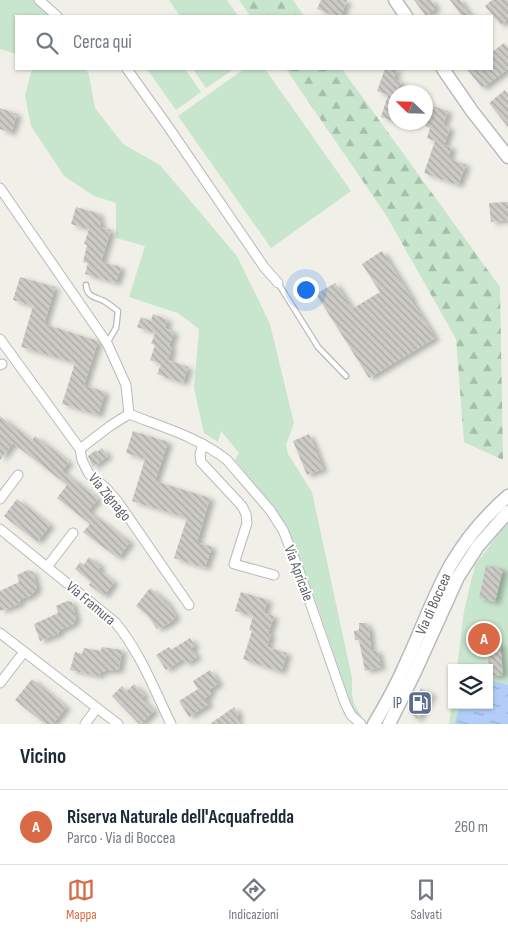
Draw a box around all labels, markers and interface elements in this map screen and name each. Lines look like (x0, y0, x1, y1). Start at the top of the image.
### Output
search box (15, 15, 493, 70)
icon: search (33, 29, 61, 57)
text: Cerca qui (73, 31, 132, 54)
north arrow (388, 85, 433, 130)
your location (293, 277, 319, 303)
street label: Via Zignago (84, 469, 135, 525)
street label: Via Apricale (280, 543, 317, 604)
street label: Via di Boccea (411, 570, 456, 638)
street label: Via Framura (62, 577, 120, 630)
pin: A (468, 620, 500, 658)
map controls (448, 664, 493, 709)
button: layers (448, 664, 493, 709)
fuel station icon: IP (407, 690, 433, 716)
place label: IP (393, 694, 402, 713)
text: Vicino (20, 744, 66, 769)
text: Riserva Naturale dell'Acquafredda (67, 806, 294, 829)
text: A (32, 818, 40, 837)
text: 260 m (454, 818, 488, 837)
text: Parco · Via di Boccea (67, 829, 175, 848)
tab: Mappa (66, 876, 97, 923)
tab: Indicazioni (229, 876, 279, 923)
tab: Salvati (411, 876, 442, 923)

